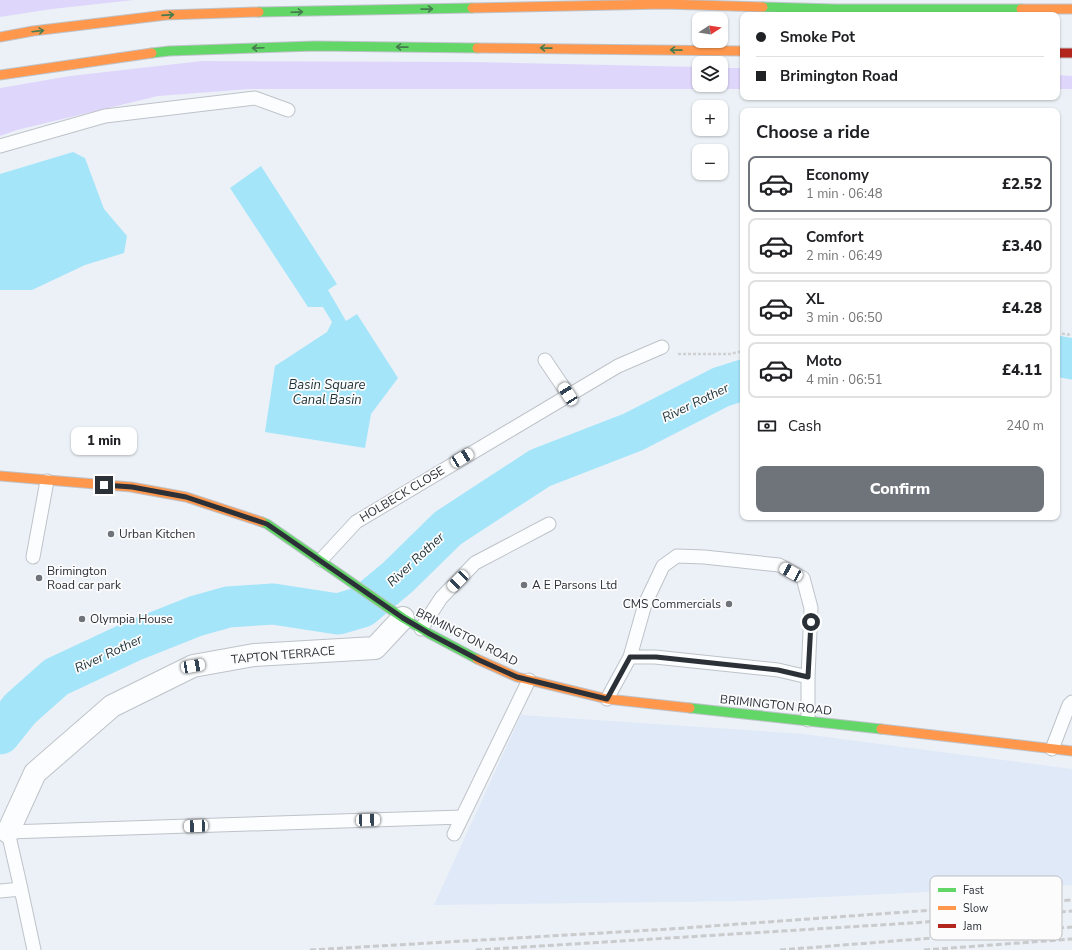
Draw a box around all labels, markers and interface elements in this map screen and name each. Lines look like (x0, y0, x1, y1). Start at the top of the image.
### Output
one-way arrow (420, 5, 433, 13)
one-way arrow (290, 8, 303, 15)
one-way arrow (161, 12, 174, 19)
north arrow (692, 12, 728, 48)
map controls (692, 12, 728, 180)
one-way arrow (32, 27, 45, 35)
text: Smoke Pot (780, 27, 855, 47)
one-way arrow (396, 43, 409, 51)
one-way arrow (252, 44, 265, 52)
one-way arrow (540, 44, 553, 52)
one-way arrow (670, 46, 683, 54)
button: layers (692, 56, 728, 92)
text: Brimington Road (780, 66, 898, 86)
button: + (692, 100, 728, 136)
text: Choose a ride (756, 120, 870, 144)
button: − (692, 144, 728, 180)
text: Economy (806, 165, 869, 185)
icon: car (758, 166, 794, 202)
text: £2.52 (1002, 174, 1042, 194)
text: 1 min · 06:48 (806, 185, 882, 203)
text: Comfort (806, 227, 863, 247)
icon: car (758, 228, 794, 264)
text: £3.40 (1002, 236, 1042, 256)
text: 2 min · 06:49 (806, 247, 882, 265)
text: XL (806, 289, 825, 309)
icon: car (758, 290, 794, 326)
text: £4.28 (1002, 298, 1042, 318)
text: 3 min · 06:50 (806, 309, 882, 327)
text: Moto (806, 351, 842, 371)
icon: car (758, 352, 794, 388)
text: £4.11 (1002, 360, 1042, 380)
text: 4 min · 06:51 (806, 371, 882, 389)
water label: Basin Square Canal Basin (289, 376, 366, 409)
water label: River Rother (659, 379, 732, 427)
car (556, 381, 580, 407)
icon: cash (756, 415, 778, 437)
text: Cash (788, 416, 822, 436)
text: 240 m (1006, 417, 1044, 435)
callout: 1 min (71, 427, 137, 455)
text: 1 min (87, 432, 121, 450)
car (449, 447, 475, 469)
street label: HOLBECK CLOSE (357, 462, 447, 526)
button: Confirm (756, 466, 1044, 512)
route end (95, 476, 113, 494)
place label: Urban Kitchen (119, 526, 195, 542)
water label: River Rother (383, 528, 449, 591)
marker: Urban Kitchen (106, 529, 116, 539)
car (778, 561, 804, 583)
place label: Brimington Road car park (47, 563, 122, 593)
car (445, 568, 471, 594)
marker: Brimington Road car park (34, 573, 44, 583)
place label: A E Parsons Ltd (532, 577, 617, 593)
marker: A E Parsons Ltd (519, 580, 529, 590)
place label: CMS Commercials (623, 596, 721, 612)
marker: CMS Commercials (724, 599, 734, 609)
street label: BRIMINGTON ROAD (413, 604, 521, 670)
place label: Olympia House (90, 611, 173, 627)
route start (802, 613, 820, 631)
marker: Olympia House (77, 614, 87, 624)
water label: River Rother (72, 630, 145, 677)
street label: TAPTON TERRACE (230, 642, 336, 668)
car (180, 658, 206, 674)
street label: BRIMINGTON ROAD (719, 691, 833, 719)
car (356, 814, 380, 826)
car (184, 820, 208, 832)
legend (930, 876, 1062, 940)
text: Fast (963, 883, 984, 898)
text: Slow (963, 901, 988, 916)
text: Jam (962, 919, 982, 934)

